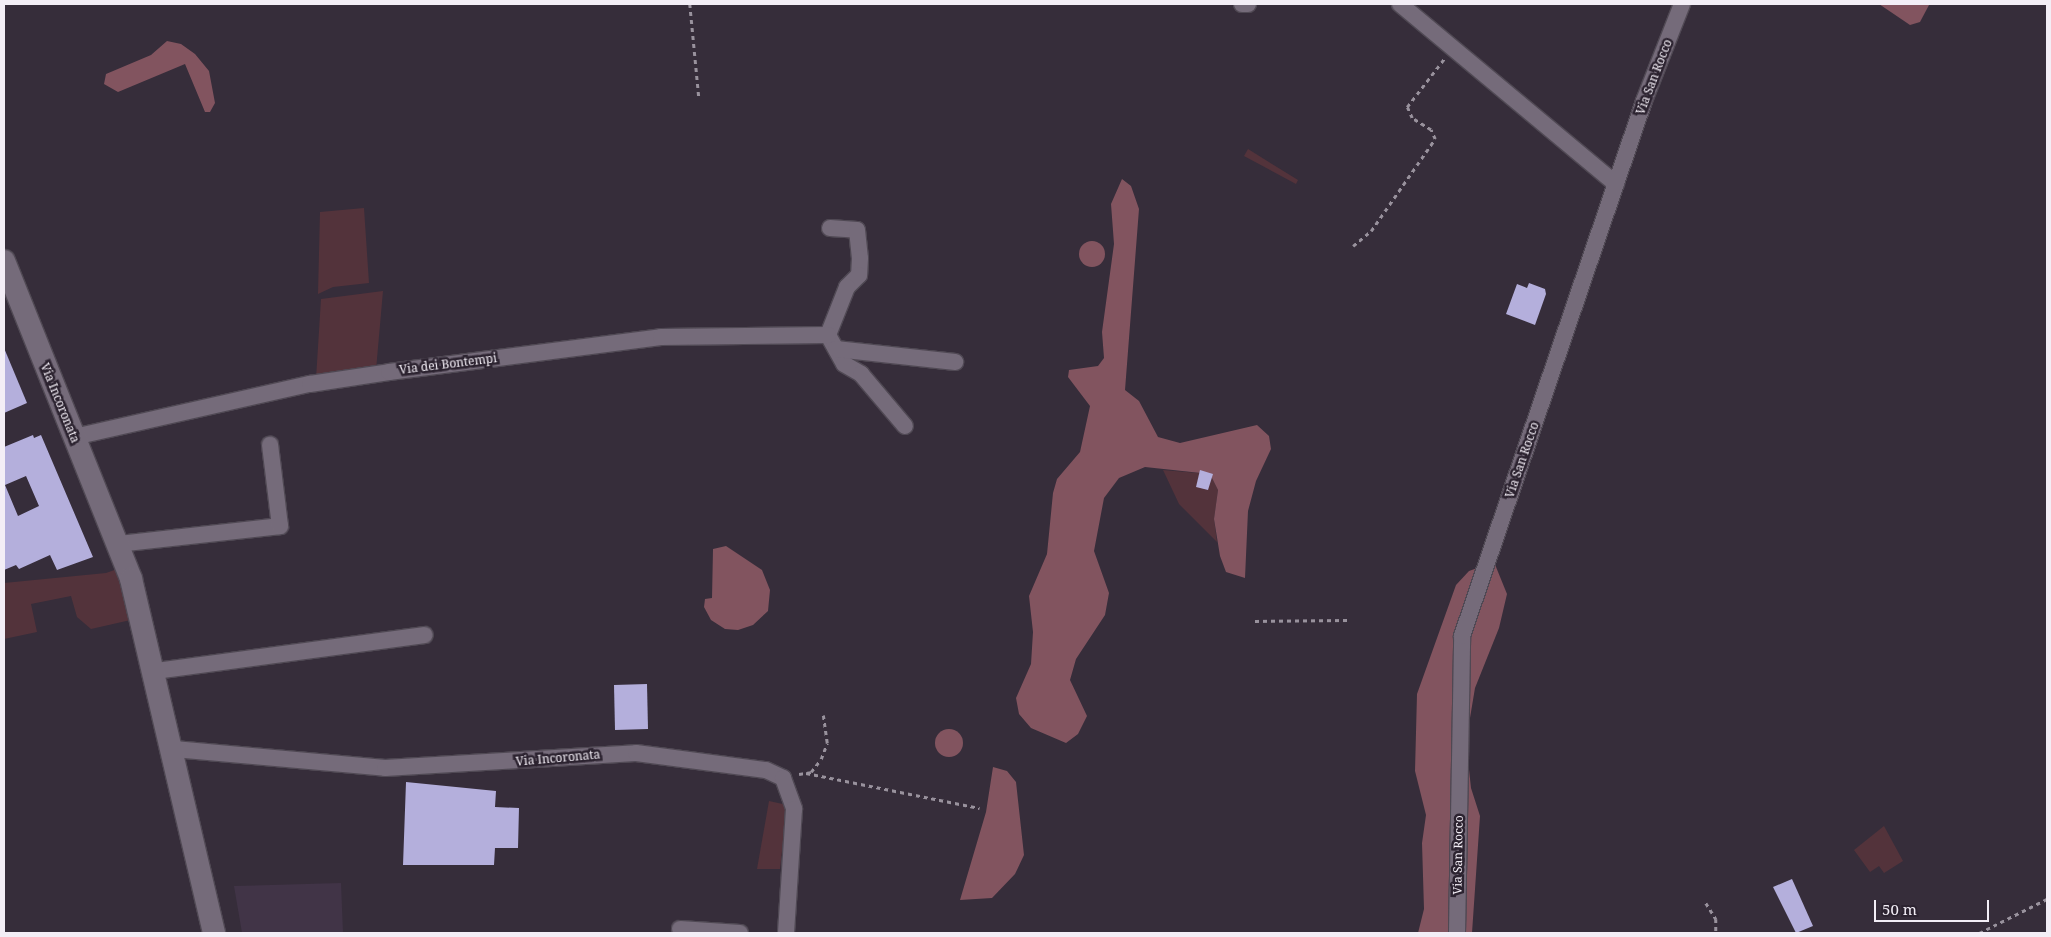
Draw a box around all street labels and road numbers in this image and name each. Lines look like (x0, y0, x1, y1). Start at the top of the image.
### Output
street label: Via San Rocco (1633, 37, 1675, 117)
street label: Via dei Bontempi (398, 351, 498, 377)
street label: Via Incoronata (37, 361, 83, 445)
street label: Via San Rocco (1502, 420, 1542, 500)
street label: Via Incoronata (515, 747, 601, 769)
street label: Via San Rocco (1450, 815, 1466, 895)

